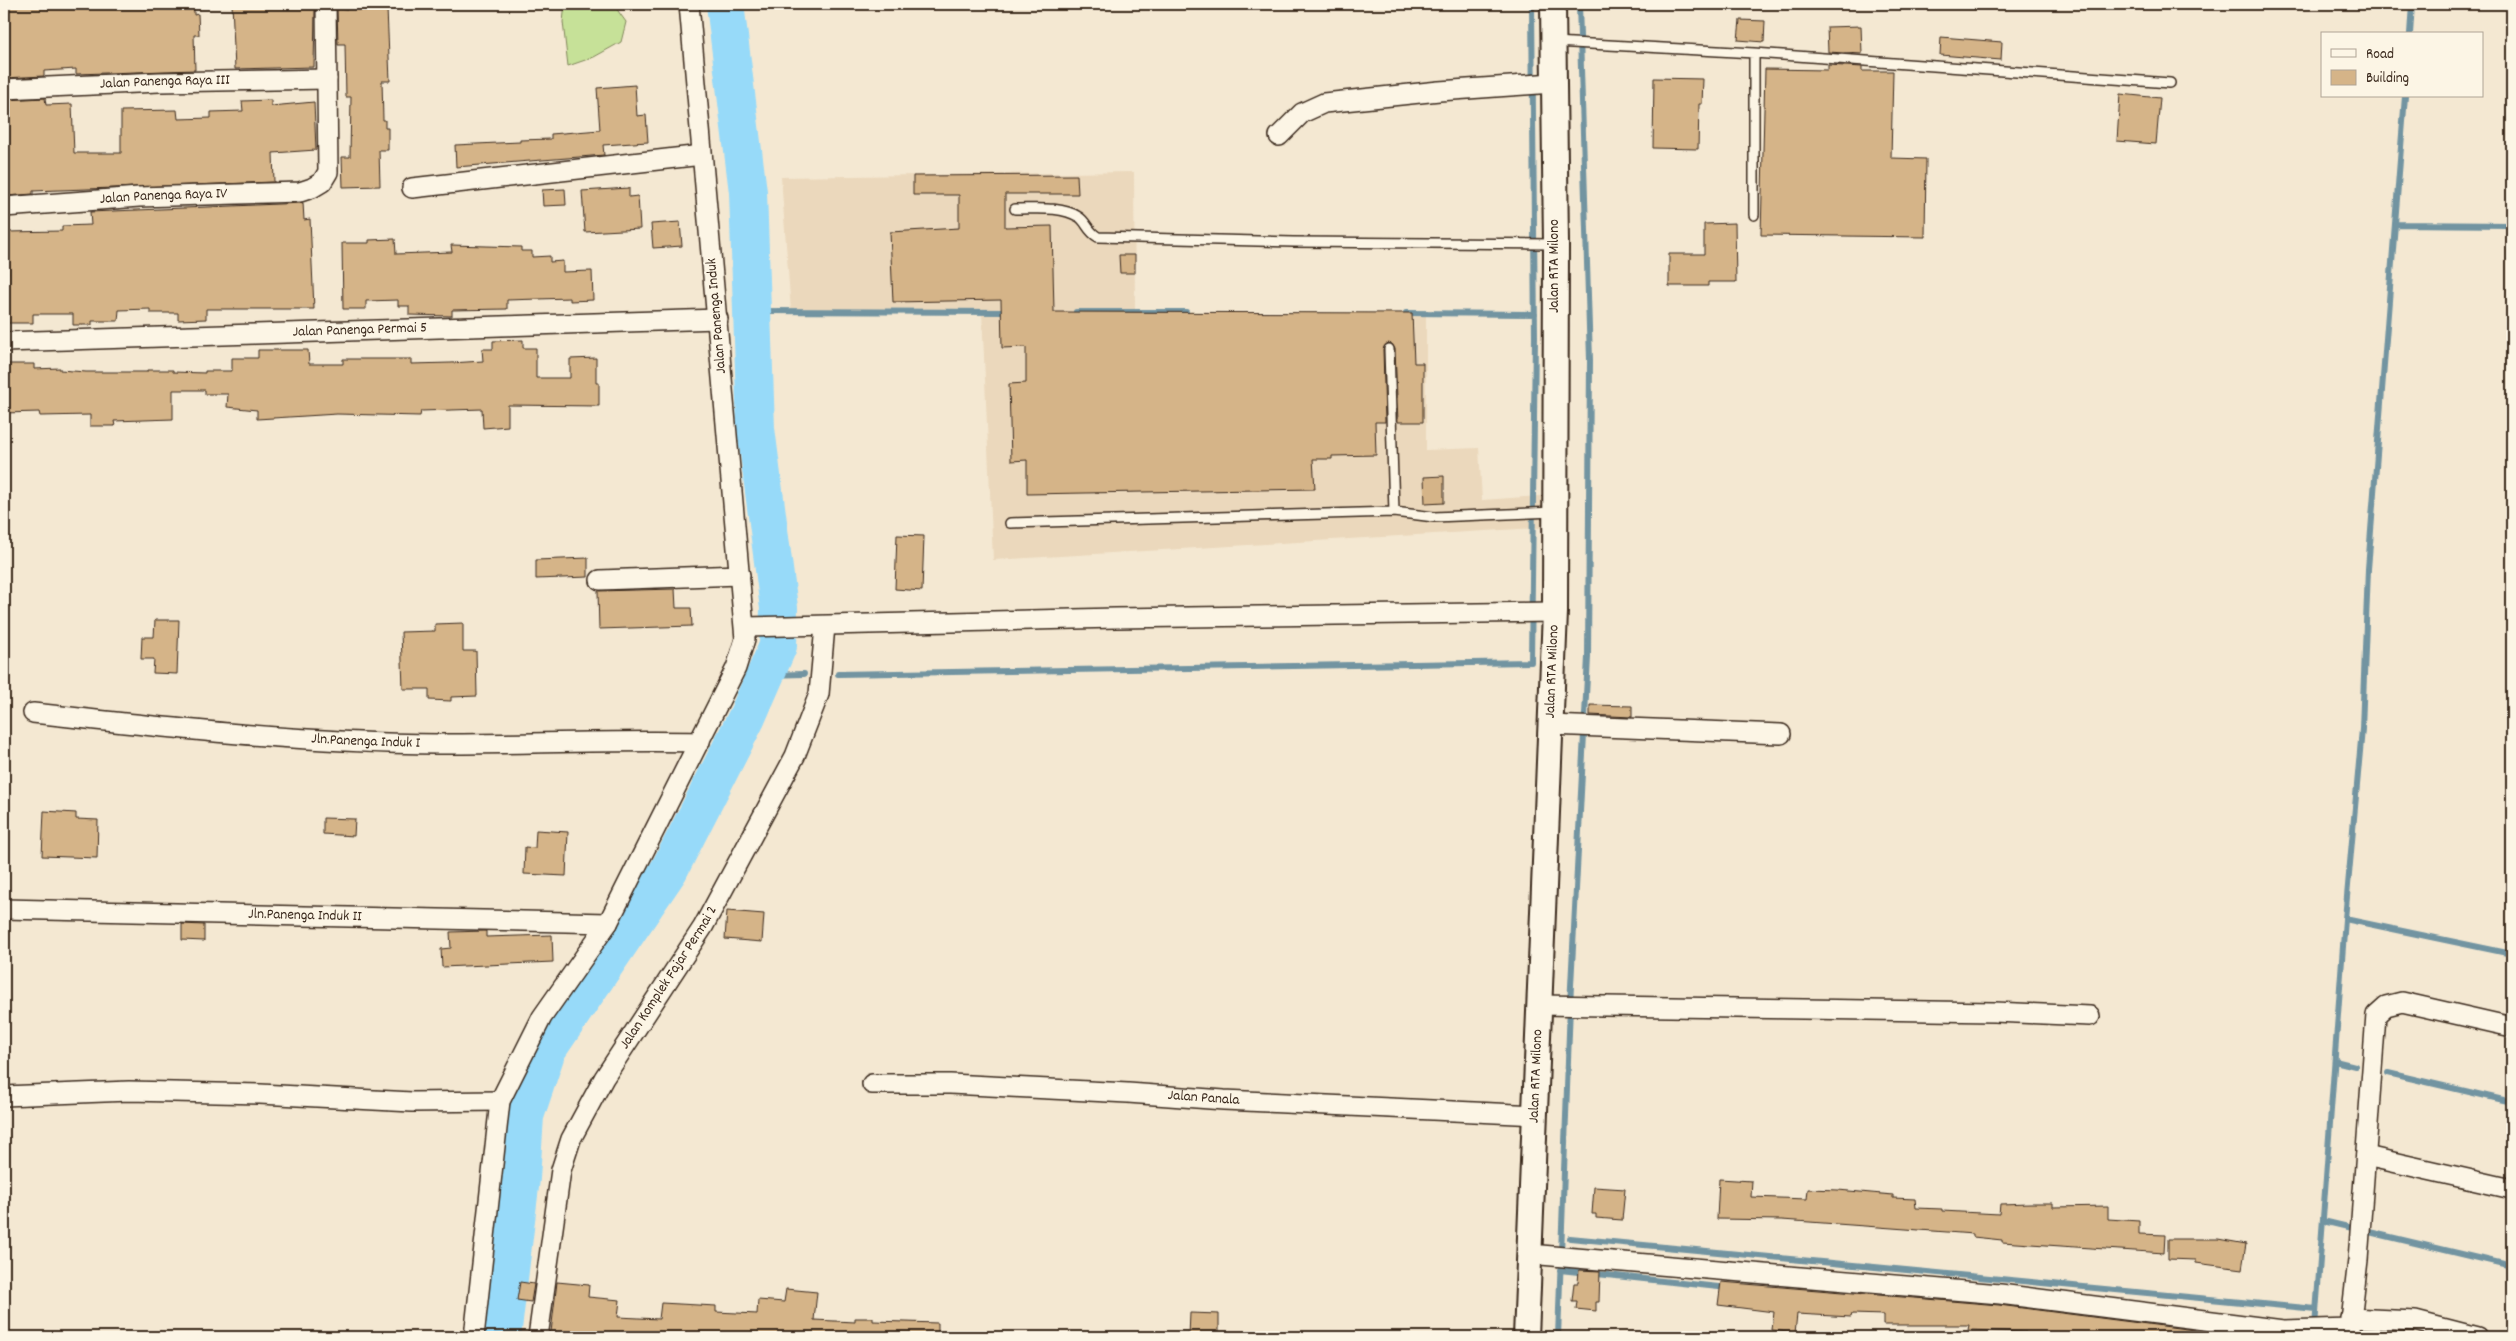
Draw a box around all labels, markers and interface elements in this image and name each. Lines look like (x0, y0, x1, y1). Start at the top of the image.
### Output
legend (2321, 32, 2484, 98)
text: Road (2366, 44, 2394, 66)
text: Building (2366, 68, 2409, 90)
street label: Jalan Panenga Raya III (99, 70, 230, 96)
street label: Jalan Panenga Raya IV (99, 183, 229, 211)
street label: Jalan RTA Milono (1544, 219, 1566, 313)
street label: Jalan Panenga Induk (701, 257, 733, 375)
street label: Jalan Panenga Permai 5 (292, 317, 427, 344)
street label: Jalan RTA Milono (1540, 624, 1565, 719)
street label: Jln.Panenga Induk I (310, 728, 421, 755)
street label: Jalan Komplek Fajar Permai 2 (615, 902, 723, 1054)
street label: Jln.Panenga Induk II (248, 904, 362, 928)
street label: Jalan RTA Milono (1524, 1029, 1549, 1124)
street label: Jalan Panala (1167, 1085, 1241, 1112)

